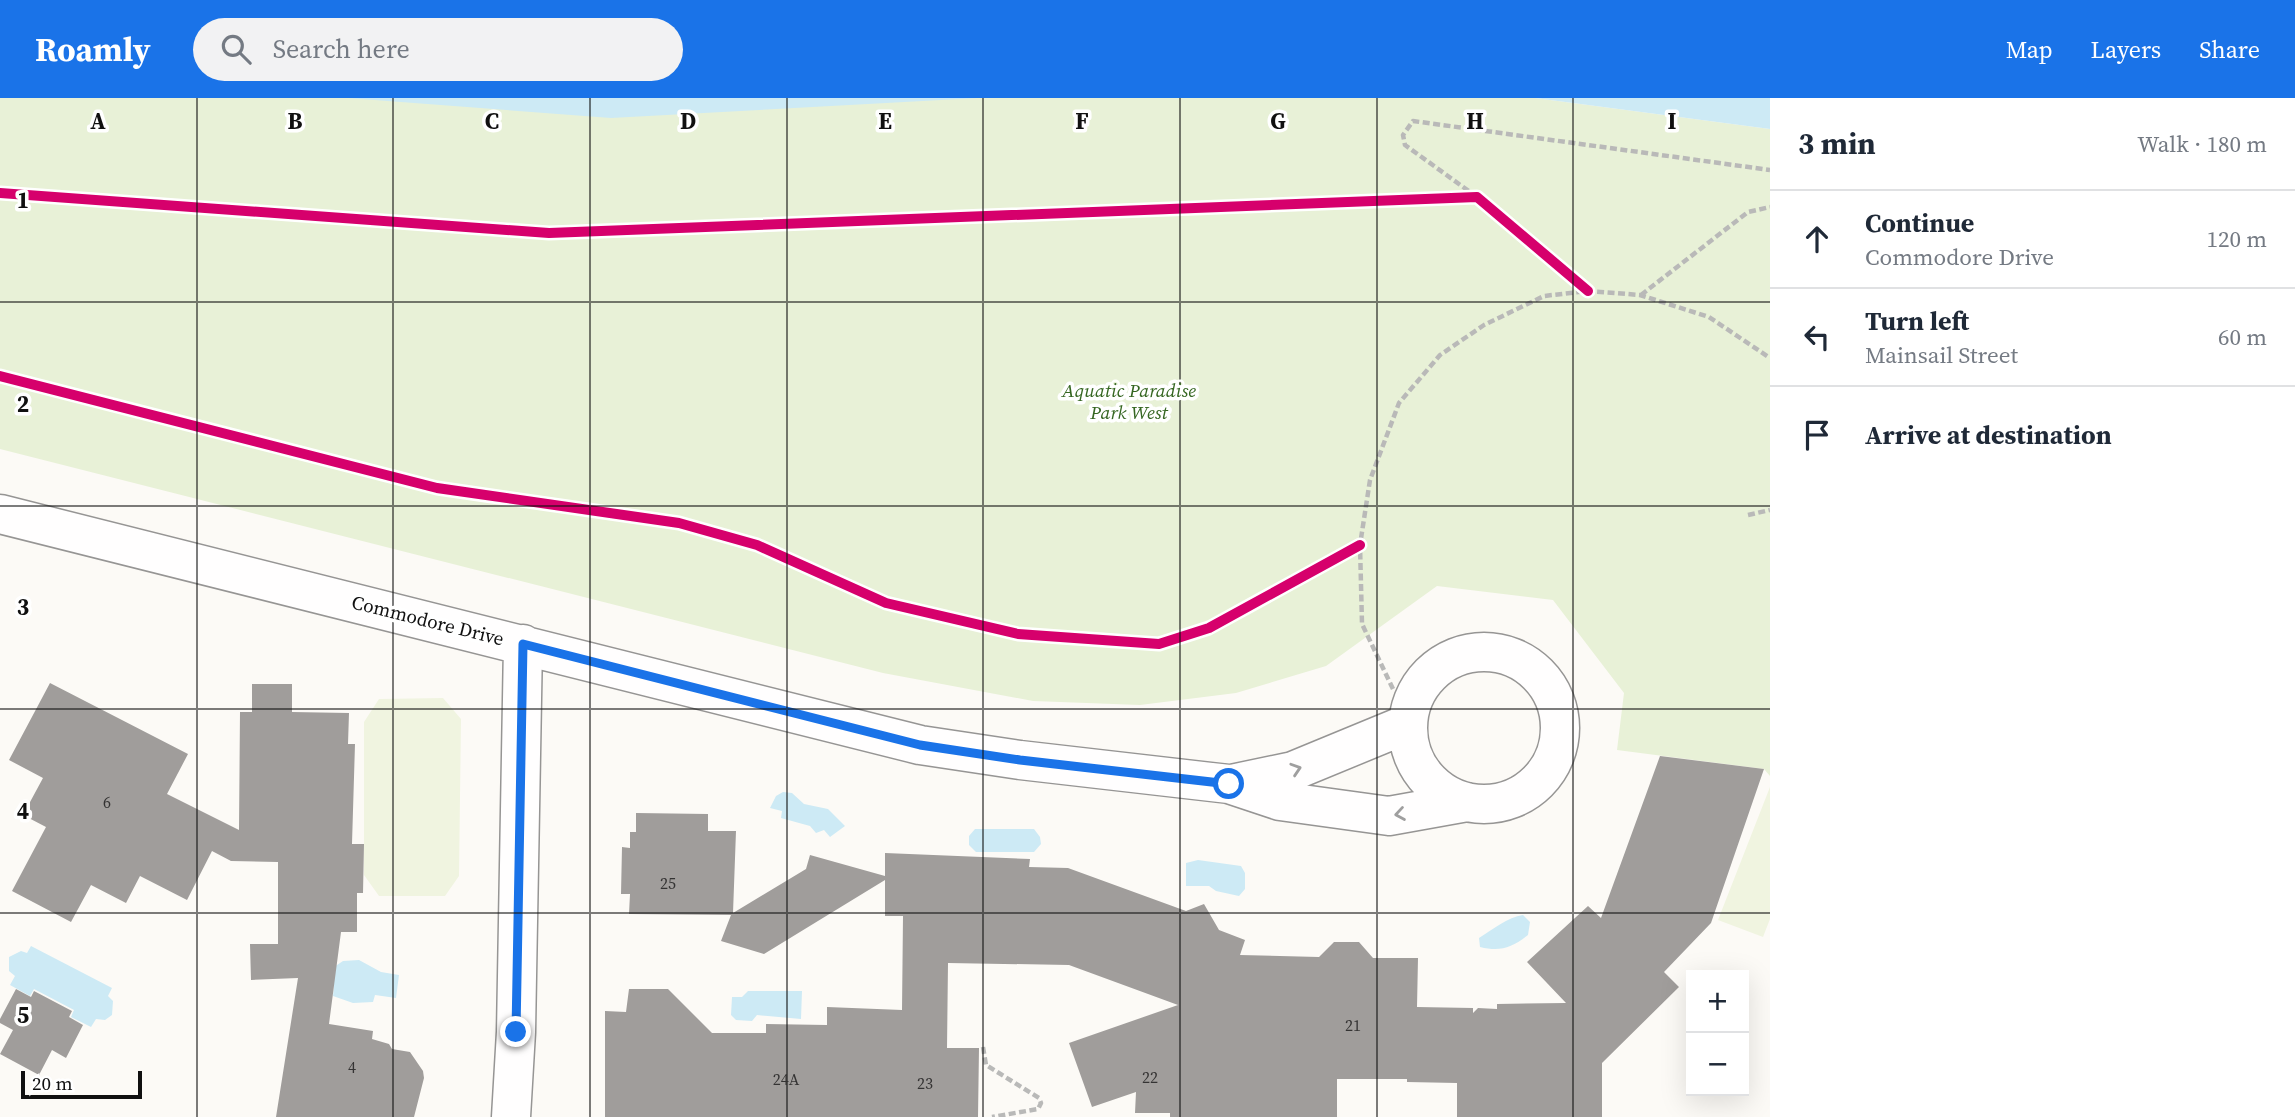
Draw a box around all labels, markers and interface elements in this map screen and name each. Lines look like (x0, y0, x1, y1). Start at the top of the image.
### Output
search box (193, 18, 683, 81)
text: Roamly (35, 27, 151, 72)
icon: search (217, 30, 255, 68)
text: Search here (273, 31, 410, 67)
text: Map (2006, 33, 2053, 66)
text: Layers (2091, 33, 2161, 66)
text: Share (2199, 33, 2260, 66)
text: A (90, 105, 106, 137)
text: B (288, 105, 303, 137)
text: C (485, 105, 499, 137)
text: D (680, 105, 696, 137)
text: E (878, 105, 892, 137)
text: F (1075, 105, 1089, 137)
text: G (1270, 105, 1286, 137)
text: H (1466, 105, 1484, 137)
text: I (1668, 105, 1677, 137)
text: 3 min (1798, 123, 1876, 164)
text: Walk · 180 m (2137, 128, 2267, 160)
text: 1 (17, 184, 29, 216)
text: Continue (1865, 205, 1974, 241)
icon: ahead (1798, 220, 1836, 258)
text: 120 m (2206, 223, 2267, 255)
text: Commodore Drive (1865, 241, 2054, 273)
text: Turn left (1865, 303, 1969, 339)
icon: left (1798, 318, 1836, 356)
text: 60 m (2218, 321, 2267, 353)
text: Mainsail Street (1865, 339, 2018, 371)
park label: Aquatic Paradise Park West (1061, 377, 1196, 425)
text: 2 (17, 388, 29, 420)
icon: arrive (1798, 416, 1836, 454)
text: Arrive at destination (1865, 417, 2112, 453)
street label: Commodore Drive (349, 589, 507, 651)
text: 3 (17, 591, 29, 623)
one-way arrow (1289, 763, 1301, 777)
route start (1213, 768, 1244, 799)
house number: 6 (103, 791, 111, 813)
text: 4 (17, 795, 29, 827)
one-way arrow (1394, 806, 1406, 821)
house number: 25 (660, 872, 676, 894)
map controls (1686, 970, 1749, 1096)
button: + (1686, 970, 1749, 1033)
text: 5 (17, 999, 29, 1031)
house number: 21 (1345, 1014, 1361, 1036)
route end (500, 1016, 531, 1047)
button: − (1686, 1033, 1749, 1096)
house number: 4 (348, 1056, 356, 1078)
house number: 22 (1142, 1066, 1158, 1088)
scale bar (21, 1068, 142, 1100)
house number: 24A (773, 1068, 800, 1090)
text: 20 m (32, 1070, 73, 1096)
house number: 23 (917, 1072, 933, 1094)

